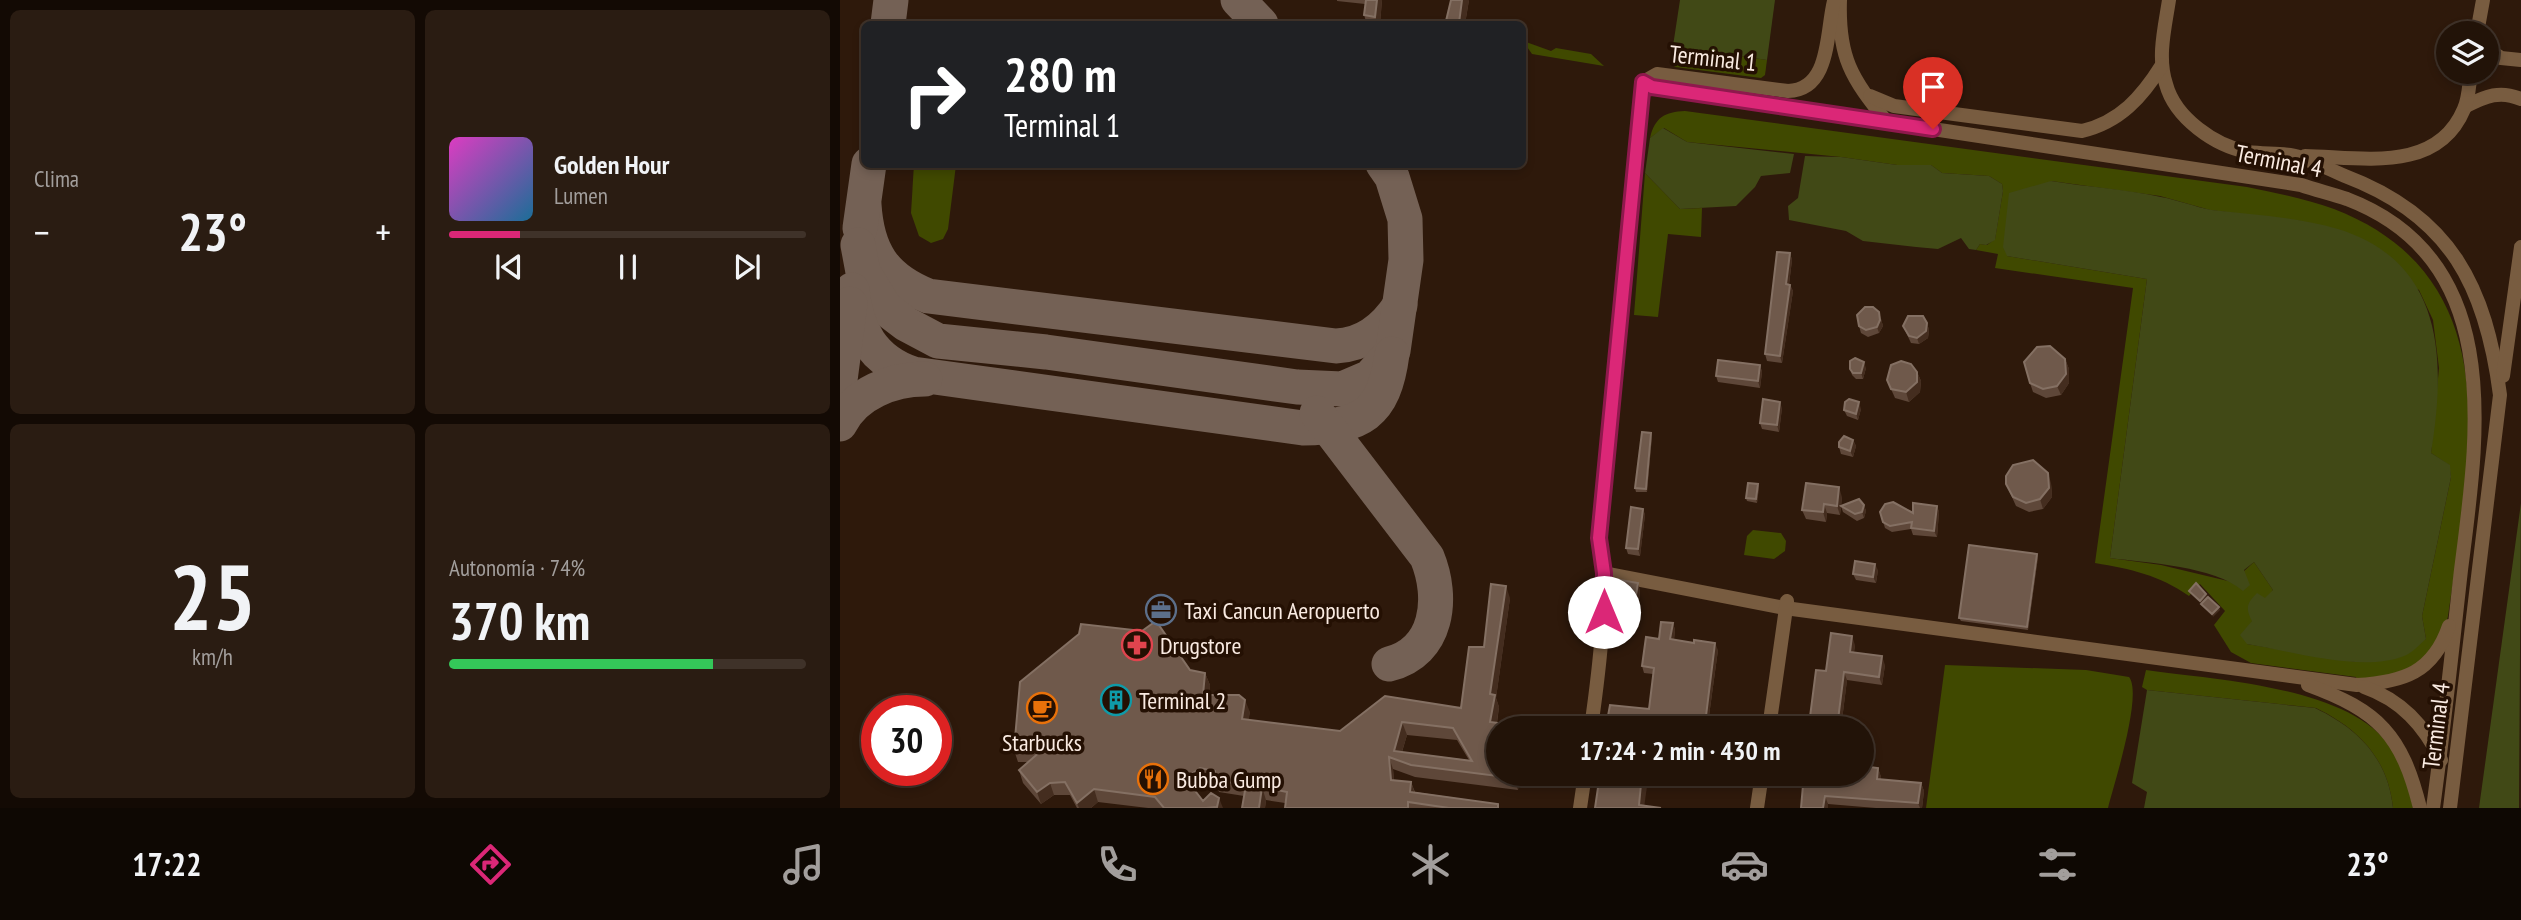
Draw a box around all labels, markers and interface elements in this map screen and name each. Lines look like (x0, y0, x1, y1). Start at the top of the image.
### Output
map controls (2436, 21, 2499, 84)
button: layers (2436, 21, 2499, 84)
street label: Terminal 1 (1668, 38, 1758, 78)
text: 280 m (1004, 42, 1117, 106)
icon: right (889, 49, 980, 140)
pin (1903, 57, 1963, 129)
icon: arrive (1914, 68, 1952, 106)
text: Terminal 1 (1004, 104, 1120, 146)
street label: Terminal 4 (2233, 137, 2325, 185)
text: Golden Hour (554, 148, 669, 181)
text: Clima (34, 164, 79, 193)
text: Lumen (554, 181, 608, 210)
text: 23° (178, 198, 247, 265)
text: − (34, 207, 50, 256)
text: + (375, 207, 391, 256)
icon: previous (490, 248, 528, 286)
icon: pause (609, 248, 647, 286)
icon: next (728, 248, 766, 286)
text: 25 (169, 537, 256, 655)
text: Autonomía · 74% (449, 553, 585, 582)
position arrow (1567, 575, 1641, 649)
text: 370 km (449, 587, 590, 654)
office icon: Taxi Cancun Aeropuerto (1144, 593, 1178, 627)
place label: Taxi Cancun Aeropuerto (1184, 595, 1380, 626)
pharmacy icon: Drugstore (1120, 628, 1154, 662)
place label: Drugstore (1160, 630, 1241, 661)
text: km/h (192, 642, 233, 671)
street label: Terminal 4 (2415, 681, 2457, 771)
building icon: Terminal 2 (1099, 683, 1133, 717)
place label: Terminal 2 (1139, 685, 1226, 716)
cafe icon: Starbucks (1025, 691, 1059, 725)
speed limit sign: 30 (861, 695, 952, 786)
place label: Starbucks (1002, 727, 1082, 758)
text: 17:24 · 2 min · 430 m (1580, 734, 1780, 767)
restaurant icon: Bubba Gump (1136, 762, 1170, 796)
place label: Bubba Gump (1176, 764, 1282, 795)
icon: directions (466, 840, 515, 889)
icon: music (779, 840, 828, 889)
icon: phone (1093, 840, 1142, 889)
icon: climate (1406, 840, 1455, 889)
icon: car (1720, 840, 1769, 889)
icon: filters (2033, 840, 2082, 889)
text: 17:22 (132, 843, 201, 885)
text: 23° (2347, 843, 2389, 885)

